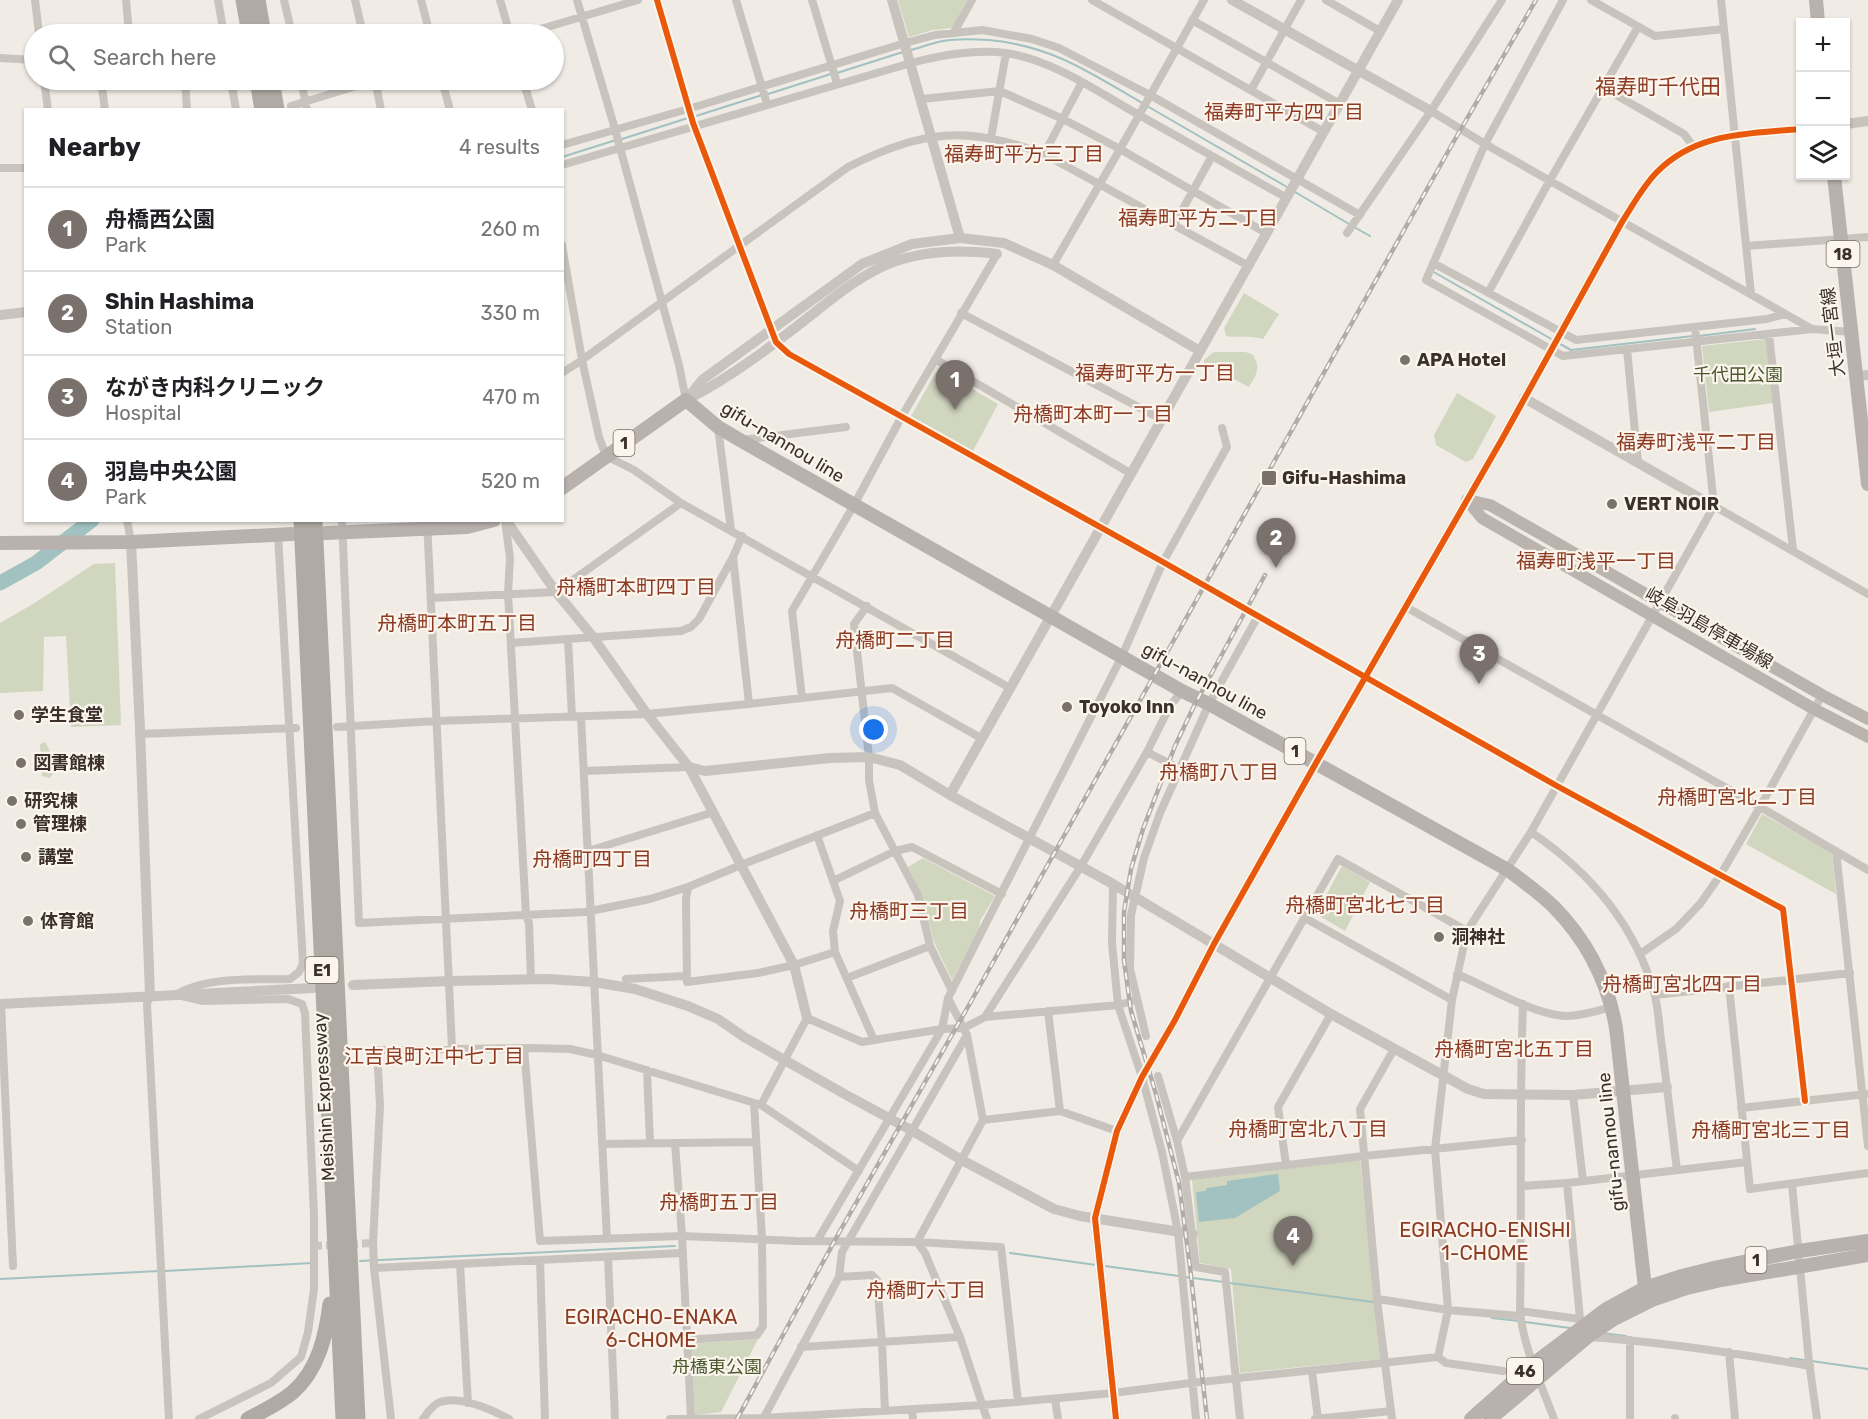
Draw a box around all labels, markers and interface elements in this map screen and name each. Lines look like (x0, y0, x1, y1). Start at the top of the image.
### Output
map controls (1796, 18, 1850, 180)
button: + (1796, 18, 1850, 72)
search box (24, 24, 564, 90)
icon: search (45, 41, 78, 74)
text: Search here (93, 44, 216, 71)
button: − (1796, 72, 1850, 126)
district label: 福寿町千代田 (1595, 74, 1721, 99)
district label: 福寿町平方四丁目 (1204, 100, 1364, 124)
button: layers (1796, 126, 1850, 180)
text: Nearby (48, 132, 141, 163)
text: 4 results (459, 135, 540, 159)
district label: 福寿町平方三丁目 (944, 142, 1104, 166)
text: 舟橋西公園 (105, 206, 215, 233)
district label: 福寿町平方二丁目 (1118, 206, 1278, 230)
text: 1 (63, 217, 72, 241)
text: 260 m (481, 217, 540, 241)
text: Park (105, 233, 147, 257)
road number: 18 (1826, 241, 1860, 267)
street label: 大垣一宮線 (1817, 286, 1849, 378)
text: Shin Hashima (105, 288, 254, 315)
text: 2 (61, 301, 74, 325)
text: 330 m (481, 301, 540, 325)
text: Station (105, 315, 172, 339)
place label: APA Hotel (1417, 349, 1506, 371)
marker: APA Hotel (1398, 353, 1412, 367)
pin: 1 (936, 360, 974, 410)
district label: 福寿町平方一丁目 (1075, 361, 1235, 385)
park label: 千代田公園 (1693, 364, 1783, 386)
text: ながき内科クリニック (105, 374, 325, 401)
text: 3 (61, 385, 74, 409)
text: 470 m (482, 385, 540, 409)
street label: gifu-nannou line (718, 397, 848, 487)
text: Hospital (105, 401, 181, 425)
district label: 舟橋町本町一丁目 (1013, 402, 1173, 426)
road number: 1 (614, 430, 634, 456)
district label: 福寿町浅平二丁目 (1616, 430, 1776, 454)
text: 羽島中央公園 (105, 458, 237, 485)
place label: Gifu-Hashima (1282, 467, 1406, 489)
text: 4 (61, 469, 74, 493)
text: 520 m (481, 469, 540, 493)
marker: Gifu-Hashima (1260, 469, 1278, 487)
text: Park (105, 485, 147, 509)
place label: VERT NOIR (1624, 493, 1719, 515)
marker: VERT NOIR (1605, 497, 1619, 511)
pin: 2 (1256, 518, 1296, 568)
district label: 福寿町浅平一丁目 (1516, 549, 1676, 573)
district label: 舟橋町本町四丁目 (556, 575, 716, 599)
street label: 岐阜羽島停車場線 (1641, 582, 1777, 674)
district label: 舟橋町本町五丁目 (377, 611, 537, 635)
district label: 舟橋町二丁目 (835, 628, 955, 652)
pin: 3 (1460, 634, 1498, 684)
street label: gifu-nannou line (1139, 638, 1271, 724)
place label: Toyoko Inn (1079, 696, 1175, 718)
marker: Toyoko Inn (1060, 700, 1074, 714)
place label: 学生食堂 (31, 704, 103, 726)
marker: 学生食堂 (12, 708, 26, 722)
your location (859, 715, 888, 744)
road number: 1 (1284, 738, 1306, 764)
place label: 図書館棟 (33, 752, 105, 774)
marker: 図書館棟 (14, 756, 28, 770)
district label: 舟橋町八丁目 (1159, 760, 1279, 784)
district label: 舟橋町宮北二丁目 (1657, 785, 1817, 809)
place label: 研究棟 (24, 790, 78, 812)
marker: 研究棟 (5, 794, 19, 808)
place label: 管理棟 (33, 813, 87, 835)
marker: 管理棟 (14, 817, 28, 831)
place label: 講堂 (38, 846, 74, 868)
district label: 舟橋町四丁目 (532, 847, 652, 871)
marker: 講堂 (19, 850, 33, 864)
district label: 舟橋町宮北七丁目 (1285, 893, 1445, 917)
district label: 舟橋町三丁目 (849, 899, 969, 923)
place label: 体育館 (40, 910, 94, 932)
marker: 体育館 (21, 914, 35, 928)
place label: 洞神社 (1451, 926, 1505, 948)
marker: 洞神社 (1432, 930, 1446, 944)
road number: E1 (306, 957, 338, 983)
district label: 舟橋町宮北四丁目 (1602, 972, 1762, 996)
street label: Meishin Expressway (309, 1012, 339, 1182)
district label: 舟橋町宮北五丁目 (1434, 1037, 1594, 1061)
district label: 江吉良町江中七丁目 (344, 1044, 524, 1068)
street label: gifu-nannou line (1593, 1071, 1629, 1213)
district label: 舟橋町宮北八丁目 (1228, 1117, 1388, 1141)
district label: 舟橋町宮北三丁目 (1691, 1118, 1851, 1142)
district label: 舟橋町五丁目 (659, 1190, 779, 1214)
pin: 4 (1274, 1216, 1312, 1266)
district label: EGIRACHO-ENISHI 1-CHOME (1399, 1218, 1571, 1265)
road number: 1 (1746, 1247, 1766, 1273)
district label: 舟橋町六丁目 (866, 1278, 986, 1302)
district label: EGIRACHO-ENAKA 6-CHOME (565, 1305, 737, 1352)
park label: 舟橋東公園 (672, 1356, 762, 1378)
road number: 46 (1507, 1358, 1543, 1384)

